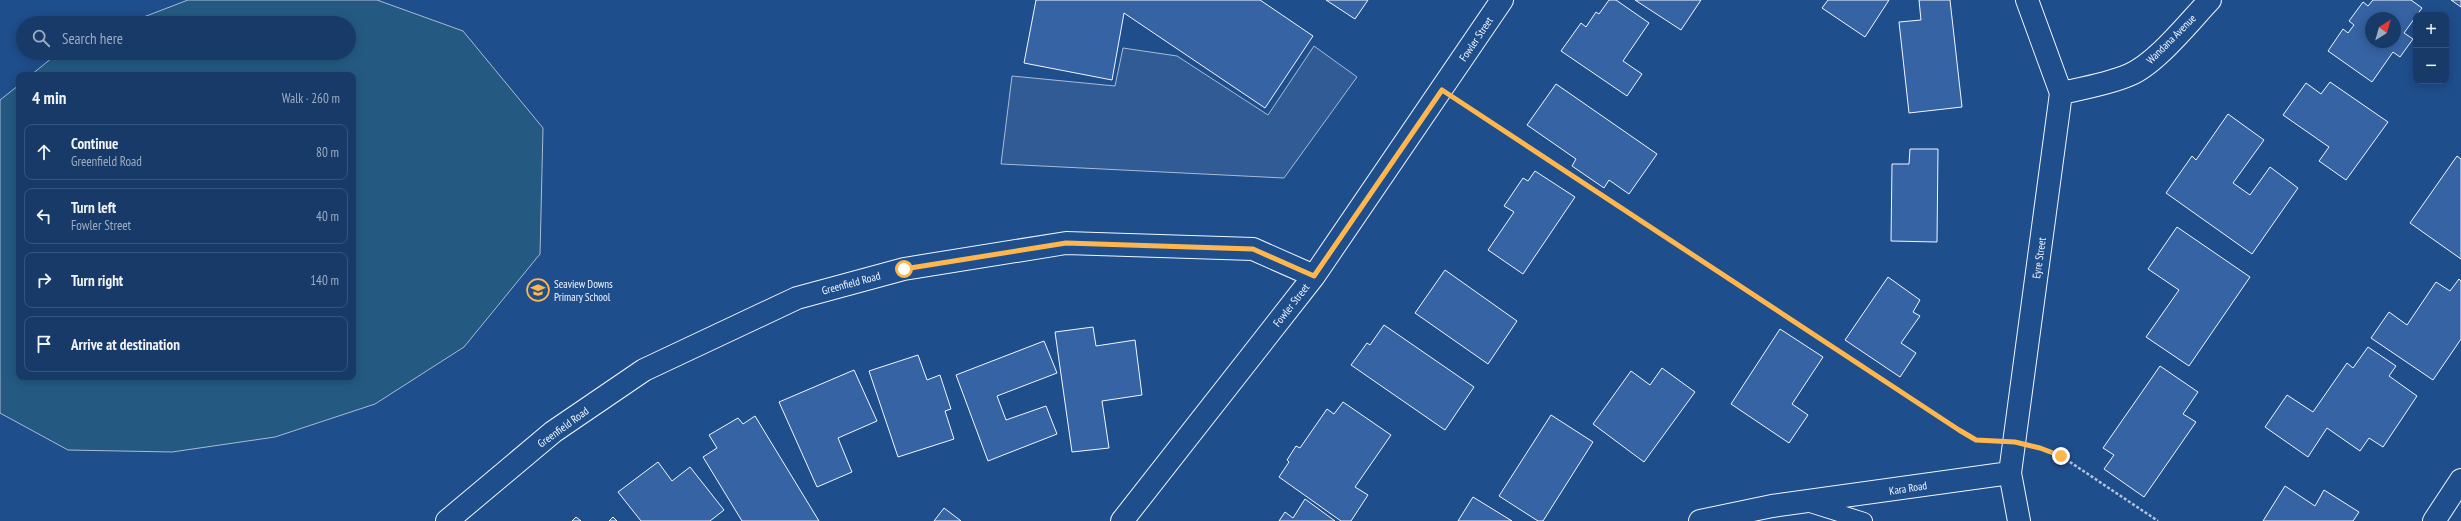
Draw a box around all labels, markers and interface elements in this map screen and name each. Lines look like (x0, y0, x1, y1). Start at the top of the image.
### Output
street label: Wandana Avenue (2143, 11, 2199, 67)
north arrow (2365, 12, 2401, 48)
map controls (2413, 12, 2449, 84)
button: + (2413, 12, 2449, 48)
street label: Fowler Street (1456, 14, 1496, 64)
search box (16, 16, 356, 60)
icon: search (30, 27, 52, 49)
text: Search here (62, 29, 123, 48)
button: − (2413, 48, 2449, 84)
text: 4 min (32, 87, 66, 109)
text: Walk · 260 m (282, 90, 340, 107)
text: Continue (71, 134, 118, 153)
icon: ahead (33, 141, 55, 163)
text: 80 m (316, 144, 339, 161)
text: Greenfield Road (71, 153, 142, 170)
text: Turn left (71, 198, 116, 217)
icon: left (33, 205, 55, 227)
text: 40 m (316, 208, 339, 225)
text: Fowler Street (71, 217, 131, 234)
street label: Eyre Street (2029, 236, 2049, 280)
route start (895, 260, 913, 278)
street label: Greenfield Road (820, 268, 882, 298)
icon: right (33, 269, 55, 291)
text: Turn right (71, 271, 123, 290)
text: 140 m (310, 272, 339, 289)
school or university icon: Seaview Downs Primary School (525, 277, 551, 303)
place label: Seaview Downs Primary School (554, 277, 613, 304)
street label: Fowler Street (1270, 281, 1312, 329)
icon: arrive (33, 333, 55, 355)
text: Arrive at destination (71, 335, 180, 354)
street label: Greenfield Road (535, 404, 592, 450)
route end (2052, 447, 2070, 465)
street label: Kara Road (1888, 478, 1928, 498)

